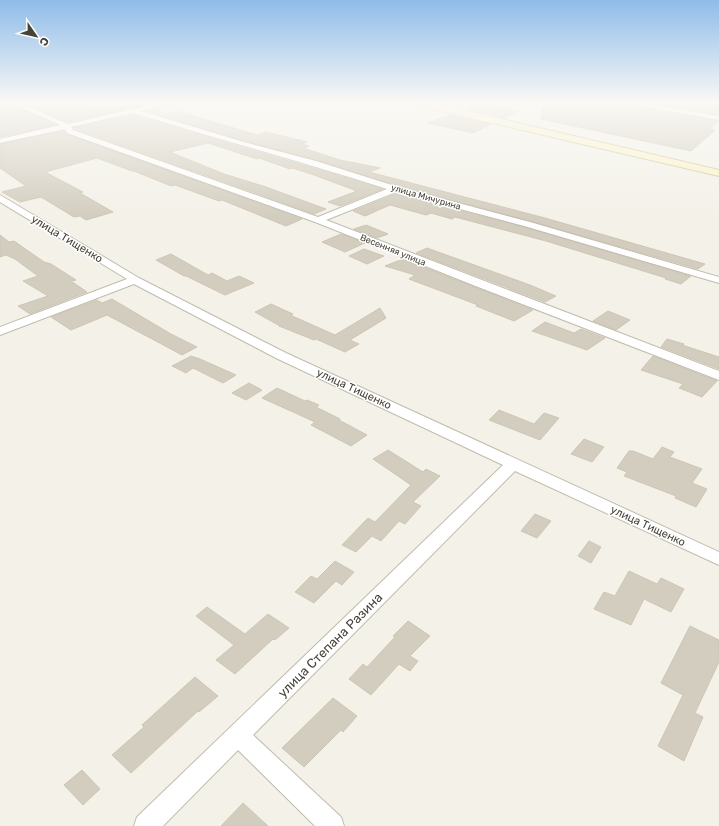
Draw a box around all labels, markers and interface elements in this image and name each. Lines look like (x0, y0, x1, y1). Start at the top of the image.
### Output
north arrow (16, 16, 56, 56)
text: С (36, 34, 51, 48)
street label: улица Мичурина (390, 182, 462, 212)
street label: улица Тищенко (29, 213, 105, 265)
street label: Весенняя улица (359, 232, 427, 268)
street label: улица Тищенко (314, 366, 394, 412)
street label: улица Тищенко (608, 503, 688, 549)
street label: улица Степана Разина (275, 590, 385, 700)

